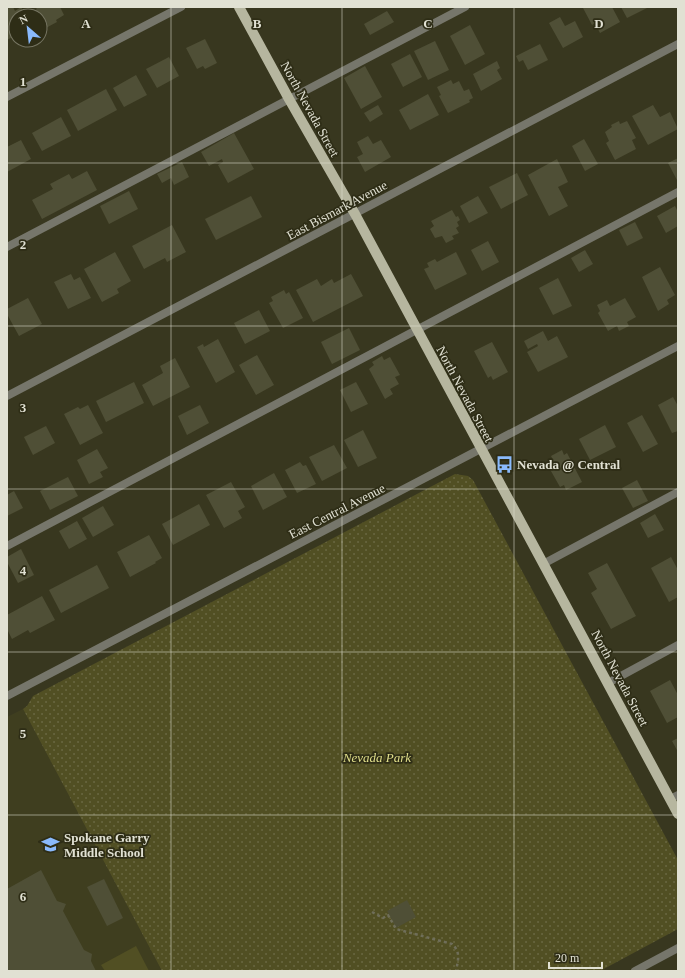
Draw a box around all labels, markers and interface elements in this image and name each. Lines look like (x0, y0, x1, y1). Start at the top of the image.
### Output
north arrow (8, 8, 48, 48)
text: N (17, 12, 30, 26)
text: A (81, 16, 91, 31)
text: B (253, 16, 262, 31)
text: C (423, 16, 433, 31)
text: D (594, 16, 604, 31)
street label: North Nevada Street (278, 59, 343, 160)
text: 1 (20, 74, 26, 89)
street label: East Bismark Avenue (284, 177, 390, 243)
text: 2 (20, 237, 26, 252)
street label: North Nevada Street (433, 343, 497, 445)
text: 3 (20, 400, 27, 415)
bus stop icon: Nevada @ Central (494, 454, 514, 474)
place label: Nevada @ Central (517, 457, 620, 472)
street label: East Central Avenue (286, 480, 388, 542)
text: 4 (20, 563, 27, 578)
street label: North Nevada Street (588, 627, 652, 729)
text: 5 (20, 726, 27, 741)
park label: Nevada Park (342, 750, 411, 765)
place label: Spokane Garry Middle School (64, 830, 150, 860)
school or university icon: Spokane Garry Middle School (41, 834, 61, 854)
text: 6 (20, 889, 27, 904)
scale bar (549, 944, 602, 970)
text: 20 m (555, 951, 580, 965)

